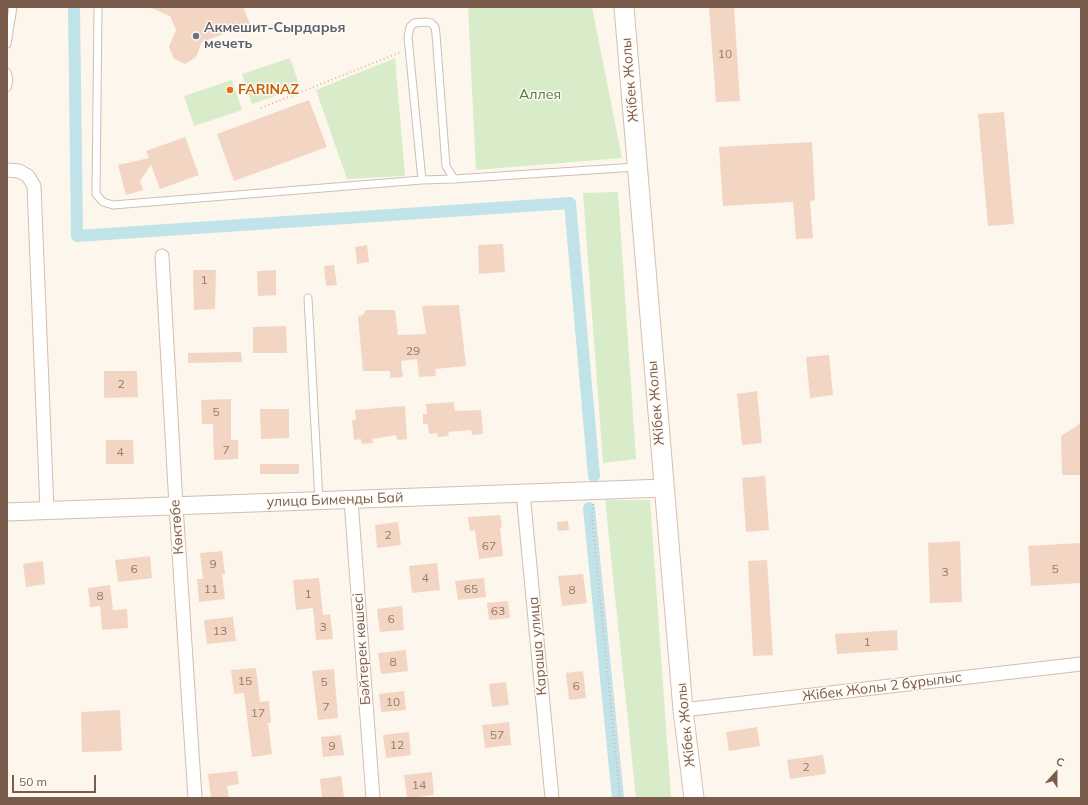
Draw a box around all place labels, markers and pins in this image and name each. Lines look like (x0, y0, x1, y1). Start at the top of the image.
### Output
place label: Акмешит-Сырдарья мечеть (204, 20, 346, 52)
marker: Акмешит-Сырдарья мечеть (191, 31, 201, 41)
place label: FARINAZ (238, 82, 299, 98)
marker: FARINAZ (225, 85, 235, 95)

